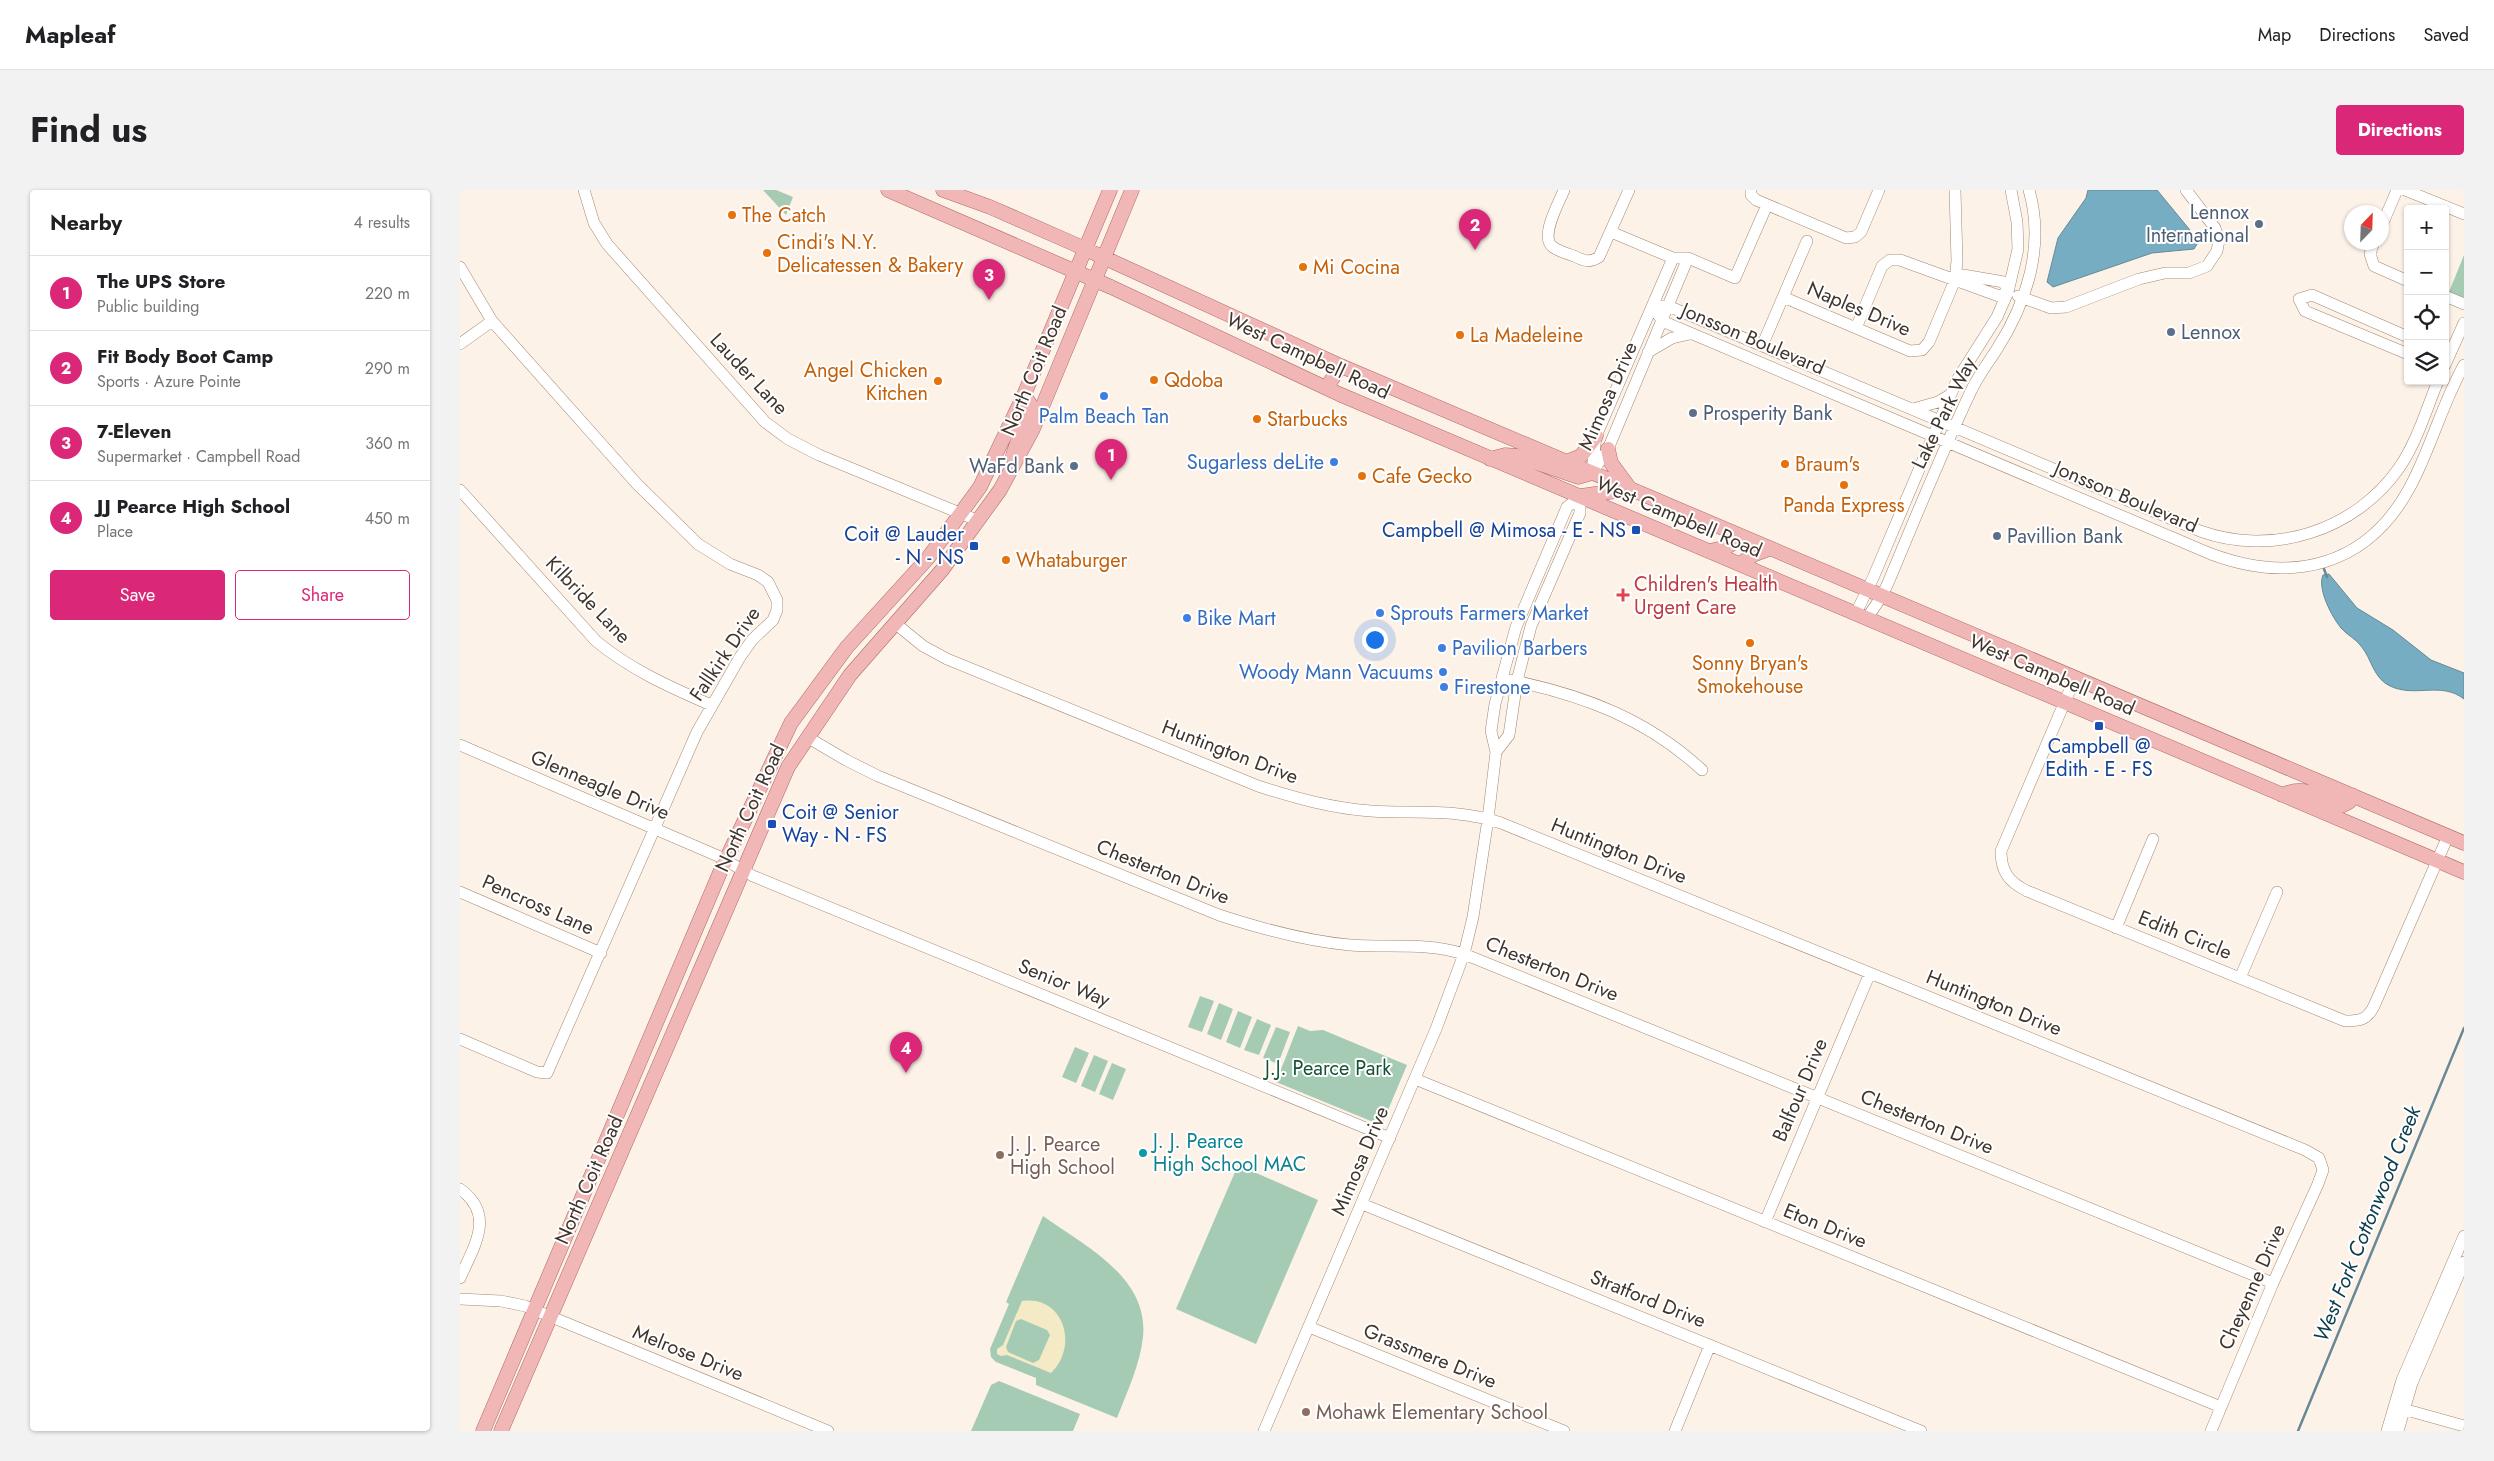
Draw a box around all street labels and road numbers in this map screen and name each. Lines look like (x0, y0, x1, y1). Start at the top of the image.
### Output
street label: Naples Drive (1803, 274, 1915, 344)
street label: Jonsson Boulevard (1674, 294, 1829, 382)
street label: North Coit Road (994, 302, 1074, 440)
street label: West Campbell Road (1221, 305, 1395, 407)
street label: Lauder Lane (703, 326, 795, 422)
street label: Mimosa Drive (1571, 337, 1645, 455)
street label: Lake Park Way (1904, 352, 1984, 474)
street label: Jonsson Boulevard (2047, 452, 2202, 540)
street label: West Campbell Road (1592, 469, 1766, 565)
street label: Kilbride Lane (539, 550, 637, 650)
street label: Fallkirk Drive (683, 601, 767, 707)
street label: West Campbell Road (1965, 627, 2139, 723)
street label: Huntington Drive (1158, 713, 1302, 791)
street label: North Coit Road (708, 739, 792, 877)
street label: Glenneagle Drive (526, 743, 674, 827)
street label: Huntington Drive (1547, 811, 1691, 891)
street label: Chesterton Drive (1092, 832, 1234, 912)
street label: Pencross Lane (477, 867, 599, 943)
street label: Edith Circle (2134, 903, 2236, 967)
street label: Chesterton Drive (1481, 929, 1623, 1009)
street label: Senior Way (1014, 951, 1115, 1015)
street label: Huntington Drive (1922, 963, 2066, 1043)
street label: Balfour Drive (1765, 1034, 1835, 1146)
street label: Chesterton Drive (1856, 1082, 1998, 1162)
street label: Mimosa Drive (1324, 1102, 1396, 1220)
street label: North Coit Road (548, 1111, 630, 1249)
street label: Eton Drive (1779, 1196, 1871, 1256)
street label: Cheyenne Drive (2211, 1220, 2293, 1354)
street label: Stratford Drive (1586, 1263, 1710, 1335)
street label: Grassmere Drive (1359, 1316, 1501, 1396)
street label: Melrose Drive (628, 1318, 748, 1388)

